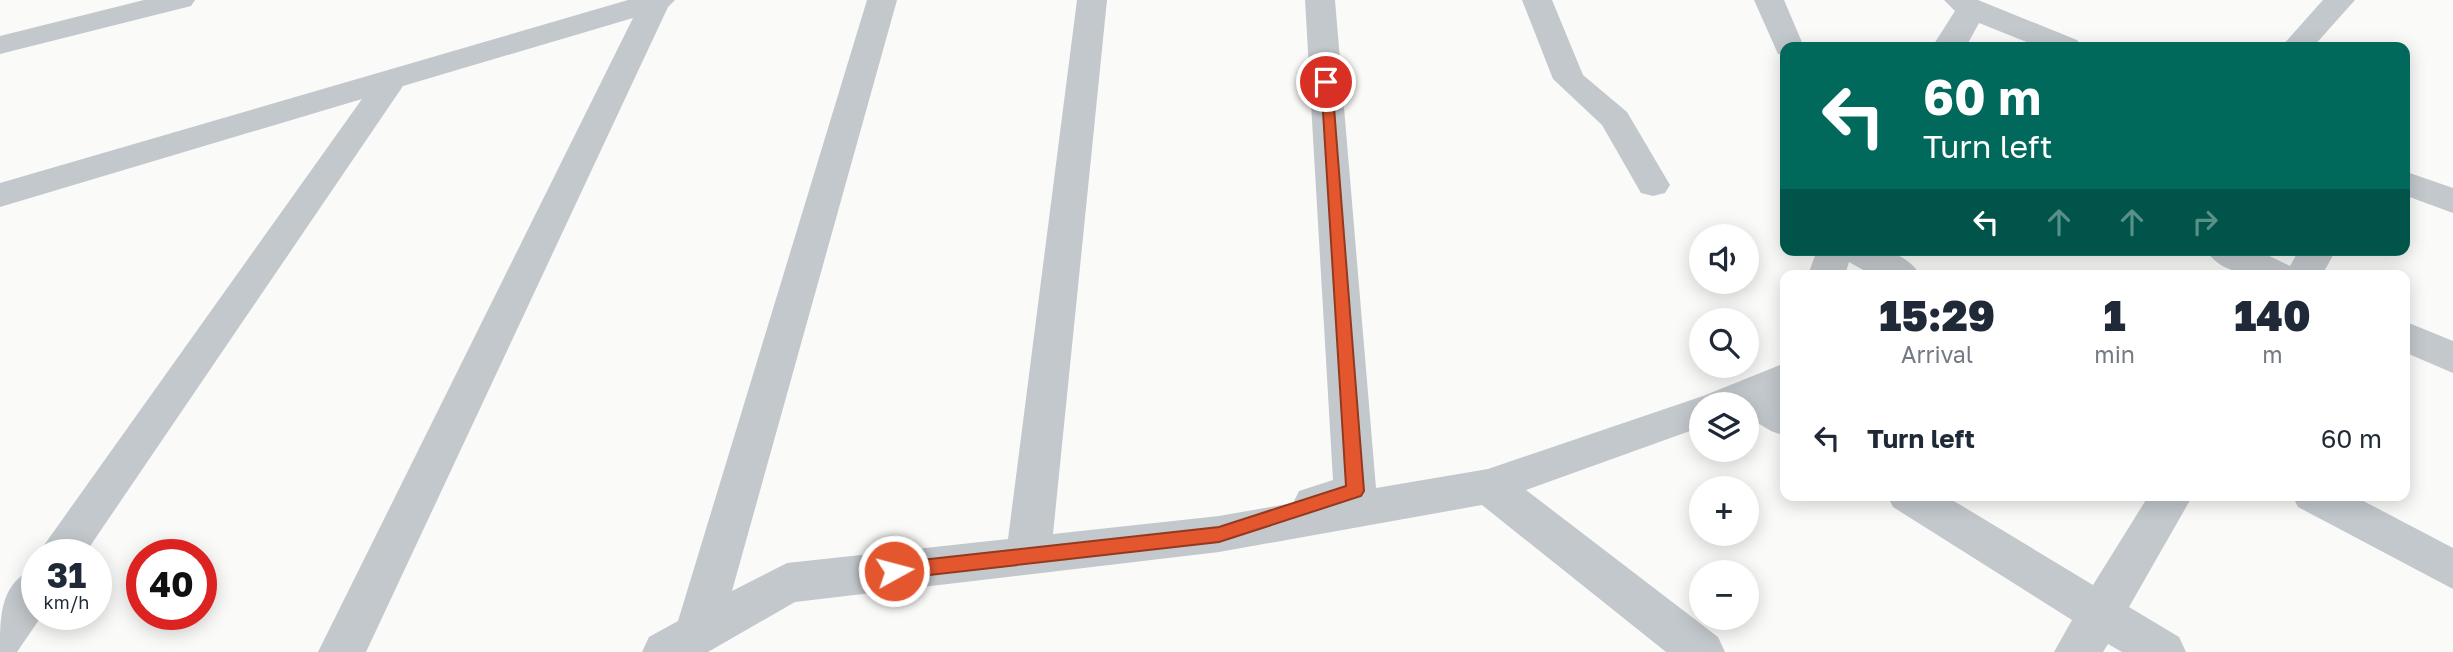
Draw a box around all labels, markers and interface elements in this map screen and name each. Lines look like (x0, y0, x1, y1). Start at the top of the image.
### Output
pin (1296, 52, 1356, 112)
icon: arrive (1307, 63, 1345, 101)
text: 60 m (1923, 67, 2041, 126)
icon: left (1808, 70, 1899, 161)
text: Turn left (1923, 127, 2052, 165)
icon: left (1967, 203, 2005, 241)
icon: ahead (2040, 203, 2078, 241)
icon: ahead (2113, 203, 2151, 241)
icon: right (2186, 203, 2224, 241)
map controls (1689, 224, 1759, 630)
button: sound (1689, 224, 1759, 294)
text: 15:29 (1879, 290, 1995, 340)
text: 1 (2104, 290, 2126, 340)
text: 140 (2234, 290, 2311, 340)
button: search (1689, 308, 1759, 378)
text: Arrival (1901, 340, 1973, 368)
text: min (2094, 340, 2135, 368)
text: m (2262, 340, 2283, 368)
button: layers (1689, 392, 1759, 462)
icon: left (1808, 419, 1846, 457)
text: Turn left (1867, 423, 1975, 454)
text: 60 m (2321, 423, 2382, 454)
button: + (1689, 476, 1759, 546)
position arrow (857, 534, 931, 608)
speed limit sign: 40 (126, 539, 217, 630)
text: 31 (47, 554, 86, 596)
button: − (1689, 560, 1759, 630)
text: km/h (44, 591, 89, 613)

